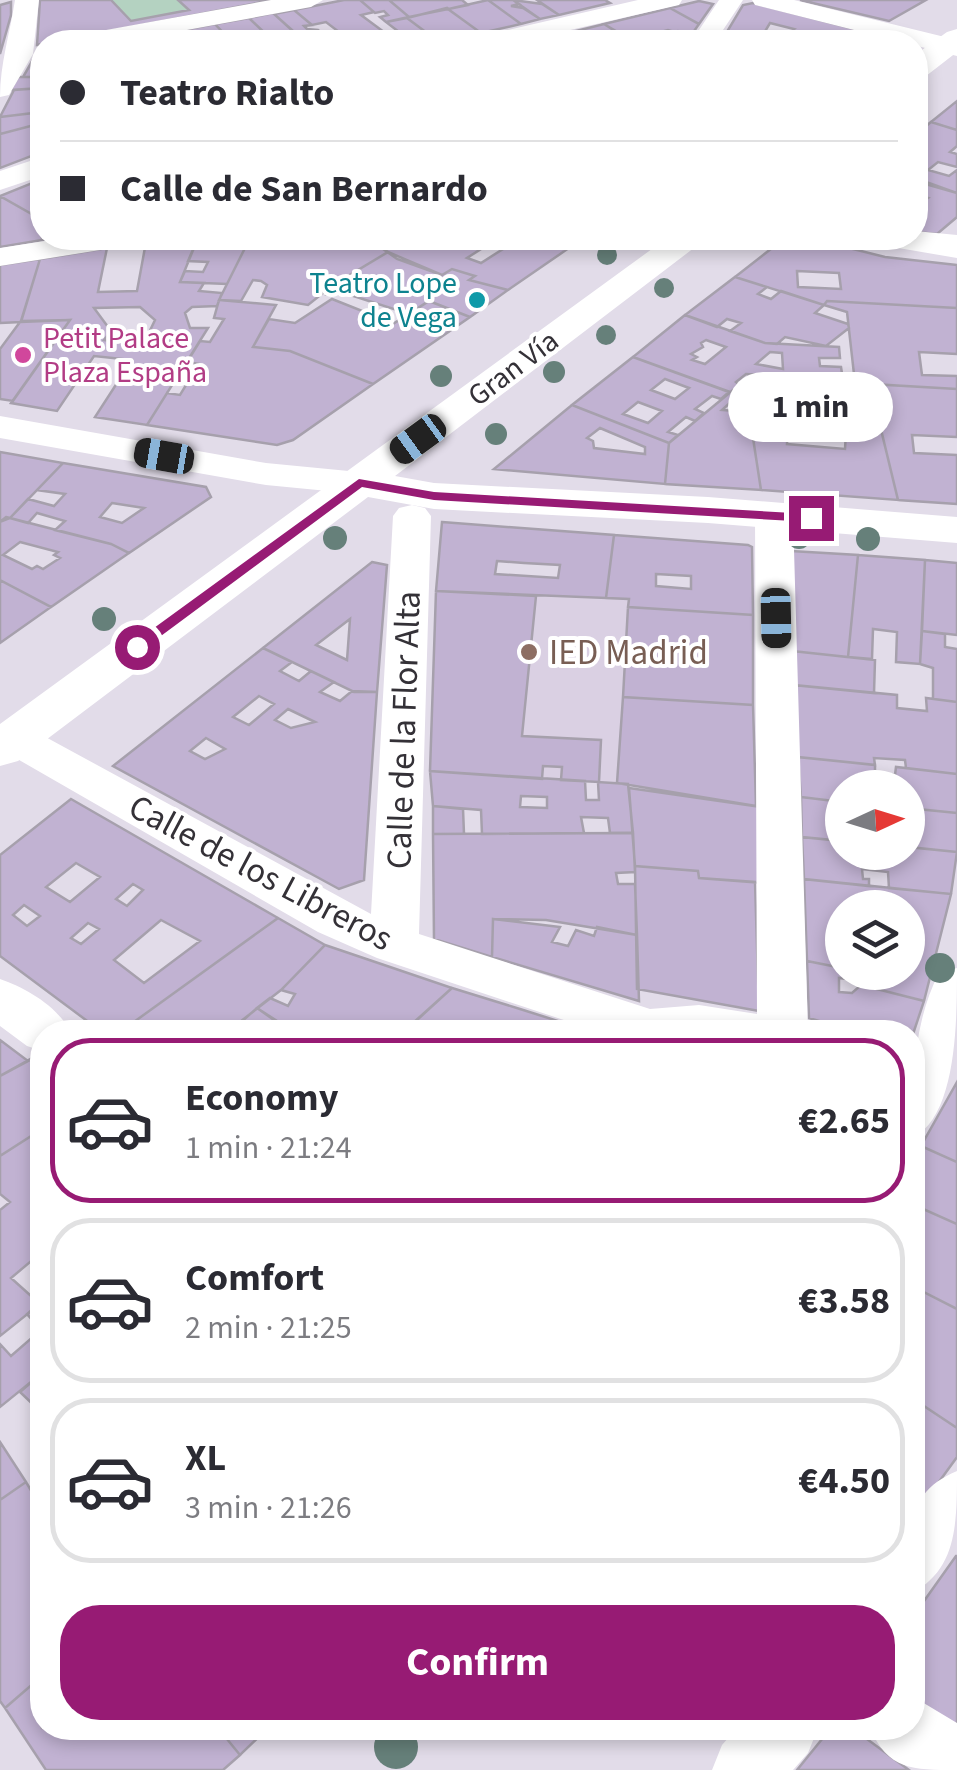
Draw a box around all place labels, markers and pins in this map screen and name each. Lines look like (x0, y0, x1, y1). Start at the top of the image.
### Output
place label: Teatro Lope de Vega (309, 262, 457, 339)
marker: Teatro Lope de Vega (466, 289, 488, 311)
place label: Petit Palace Plaza España (43, 317, 207, 394)
marker: Petit Palace Plaza España (12, 344, 34, 366)
place label: IED Madrid (549, 628, 708, 678)
marker: IED Madrid (518, 641, 540, 663)

